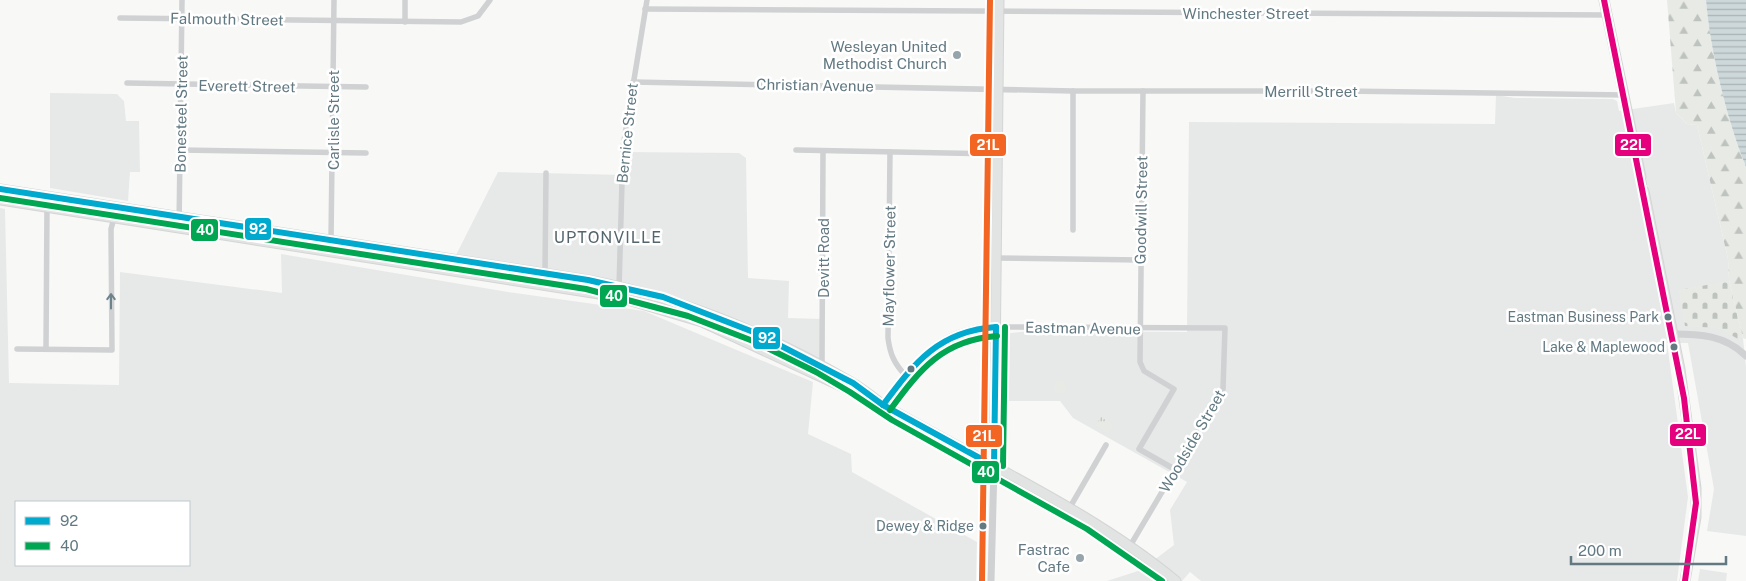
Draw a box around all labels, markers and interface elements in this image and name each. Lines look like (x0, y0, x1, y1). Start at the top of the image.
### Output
street label: Winchester Street (1183, 5, 1310, 22)
street label: Falmouth Street (170, 10, 284, 28)
place label: Wesleyan United Methodist Church (823, 38, 947, 72)
marker: Wesleyan United Methodist Church (951, 49, 963, 61)
street label: Bonesteel Street (171, 55, 191, 173)
street label: Carlisle Street (325, 70, 342, 170)
street label: Christian Avenue (756, 75, 874, 95)
street label: Everett Street (198, 77, 296, 95)
street label: Bernice Street (613, 82, 641, 184)
street label: Merrill Street (1264, 83, 1358, 100)
line badge: 21L (969, 133, 1007, 157)
line badge: 22L (1614, 133, 1652, 157)
text: 21L (977, 137, 999, 153)
text: 22L (1620, 137, 1646, 153)
street label: Goodwill Street (1132, 155, 1150, 265)
street label: Mayflower Street (879, 205, 899, 327)
line badge: 92 (244, 217, 272, 241)
line badge: 40 (190, 218, 219, 242)
street label: Devitt Road (815, 218, 832, 298)
text: 92 (249, 221, 267, 237)
text: 40 (196, 222, 214, 238)
district label: UPTONVILLE (554, 228, 662, 247)
line badge: 40 (599, 284, 628, 308)
text: 40 (605, 288, 623, 304)
one-way arrow (106, 293, 116, 310)
place label: Eastman Business Park (1508, 309, 1659, 325)
marker: Eastman Business Park (1663, 312, 1673, 322)
street label: Eastman Avenue (1025, 318, 1141, 338)
line badge: 92 (752, 326, 781, 350)
text: 92 (758, 330, 776, 346)
place label: Lake & Maplewood (1542, 339, 1665, 355)
marker: Lake & Maplewood (1669, 342, 1679, 352)
unlabelled marker (906, 364, 916, 374)
street label: Woodside Street (1156, 387, 1228, 495)
line badge: 22L (1669, 423, 1707, 447)
line badge: 21L (965, 424, 1003, 448)
text: 22L (1675, 426, 1701, 442)
text: 21L (973, 428, 995, 444)
line badge: 40 (971, 460, 1000, 484)
text: 40 (977, 464, 995, 480)
legend (15, 501, 190, 566)
text: 92 (60, 512, 78, 529)
place label: Dewey & Ridge (876, 518, 974, 534)
marker: Dewey & Ridge (978, 521, 988, 531)
scale bar (1571, 534, 1726, 566)
text: 40 (60, 537, 79, 554)
place label: Fastrac Cafe (1018, 541, 1070, 575)
text: 200 m (1578, 542, 1622, 559)
marker: Fastrac Cafe (1074, 552, 1086, 564)

